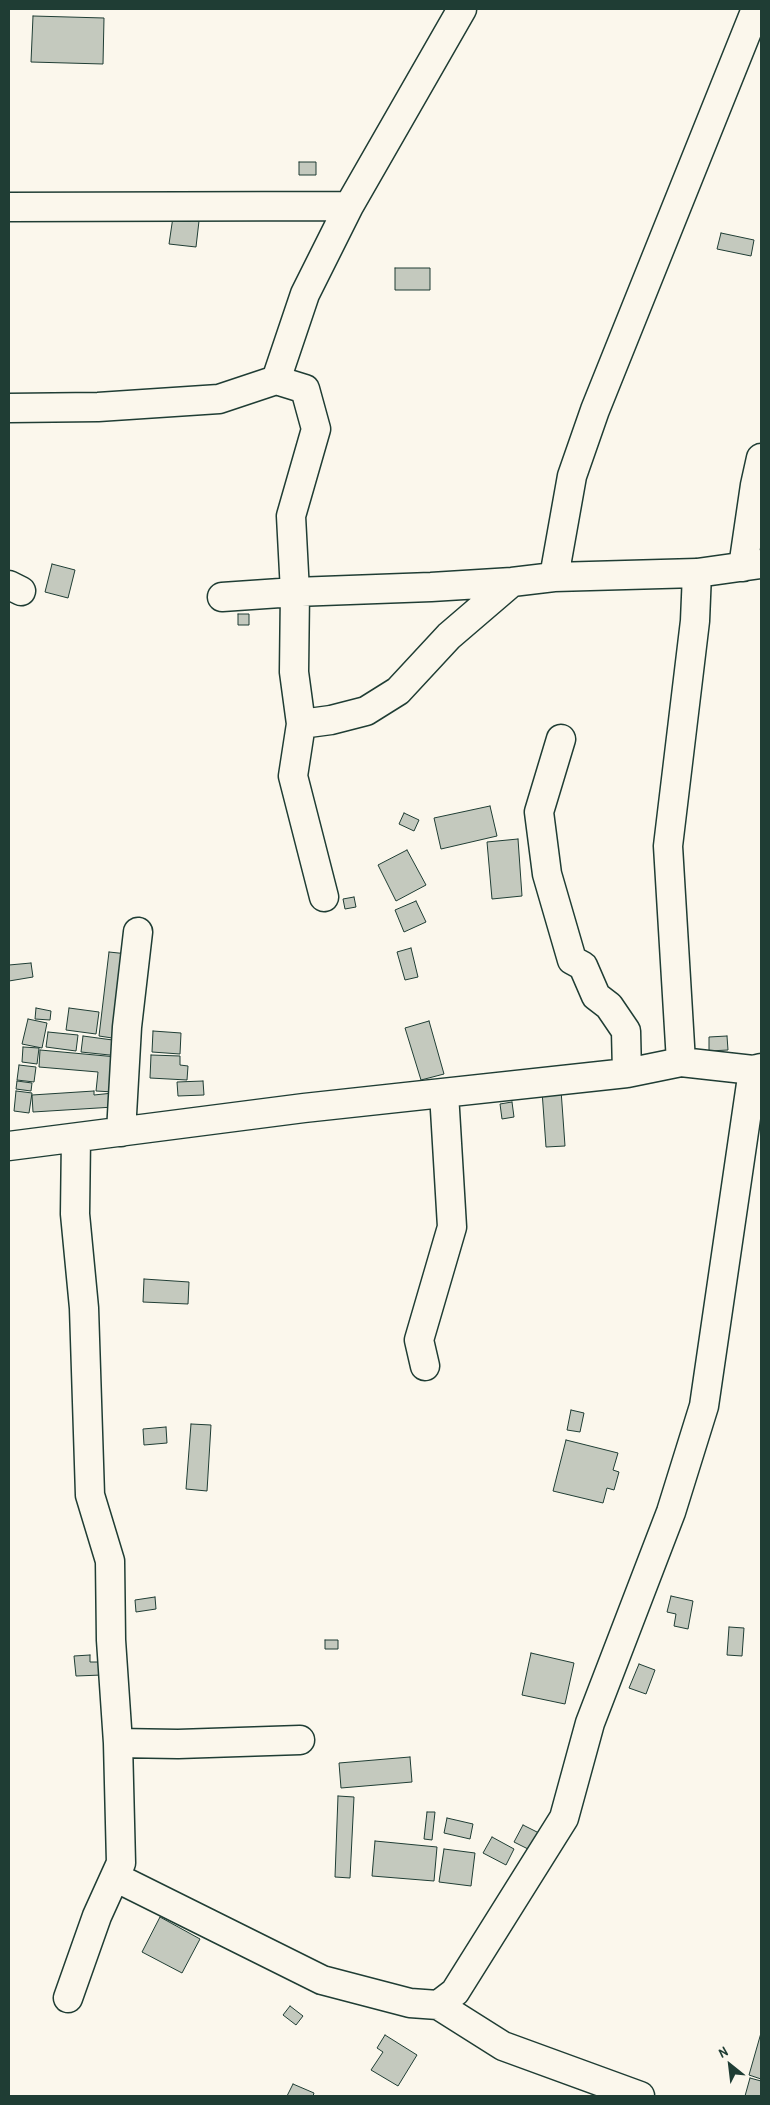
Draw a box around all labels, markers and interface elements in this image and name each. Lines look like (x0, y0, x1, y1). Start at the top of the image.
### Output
north arrow (705, 2040, 755, 2090)
text: N (715, 2041, 730, 2062)

